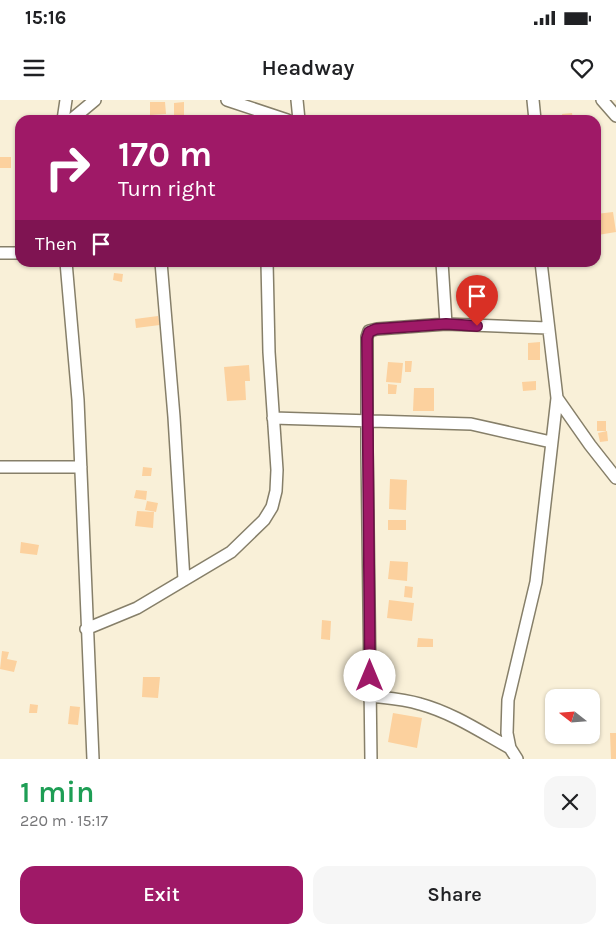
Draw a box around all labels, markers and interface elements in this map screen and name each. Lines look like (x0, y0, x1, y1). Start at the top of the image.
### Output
text: 15:16 (25, 7, 66, 29)
icon: menu (20, 54, 48, 82)
icon: heart (568, 54, 596, 82)
text: Headway (262, 55, 354, 81)
text: 170 m (118, 134, 212, 175)
icon: right (35, 135, 100, 200)
text: Turn right (118, 176, 216, 202)
icon: arrive (87, 230, 115, 258)
text: Then (35, 233, 77, 255)
pin (456, 275, 498, 326)
icon: arrive (463, 282, 491, 310)
position arrow (343, 649, 395, 701)
north arrow (545, 689, 600, 744)
map controls (545, 689, 600, 744)
text: 1 min (20, 774, 94, 810)
button: close (544, 776, 596, 828)
text: 220 m · 15:17 (20, 811, 108, 830)
button: Exit (20, 866, 303, 924)
button: Share (313, 866, 596, 924)

